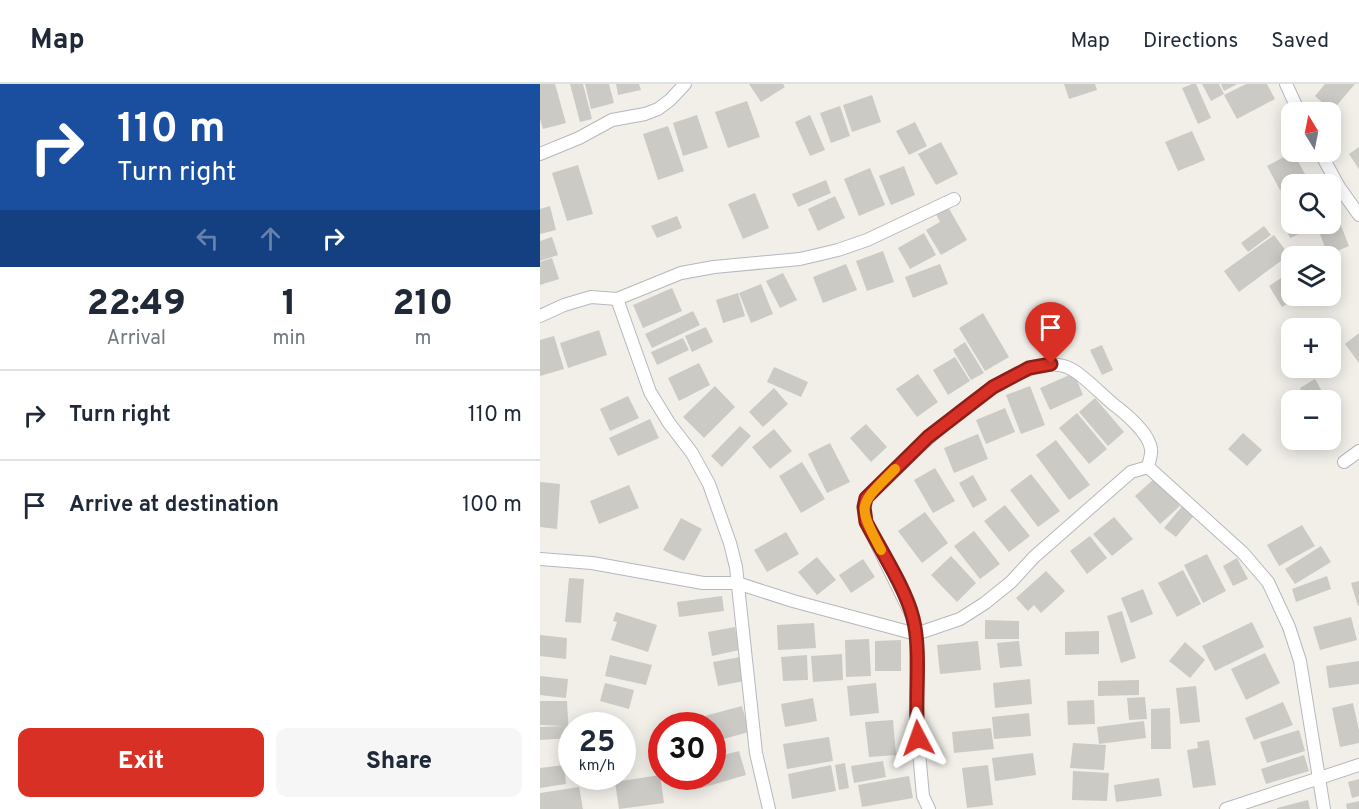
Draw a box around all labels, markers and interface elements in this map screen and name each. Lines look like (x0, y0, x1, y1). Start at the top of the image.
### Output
text: Map (30, 23, 85, 59)
text: Map (1070, 28, 1110, 55)
text: Directions (1143, 28, 1238, 55)
text: Saved (1271, 28, 1329, 55)
north arrow (1281, 102, 1341, 162)
map controls (1281, 102, 1341, 450)
text: 110 m (117, 104, 226, 157)
icon: right (18, 108, 96, 186)
text: Turn right (117, 156, 236, 190)
button: search (1281, 174, 1341, 234)
icon: left (191, 222, 224, 255)
icon: ahead (254, 222, 287, 255)
icon: right (317, 222, 350, 255)
button: layers (1281, 246, 1341, 306)
text: 22:49 (87, 282, 186, 328)
text: 1 (282, 282, 297, 328)
text: 210 (393, 282, 453, 328)
pin (1025, 302, 1076, 364)
icon: arrive (1034, 311, 1067, 344)
button: + (1281, 318, 1341, 378)
text: Arrival (106, 326, 166, 352)
text: min (273, 326, 306, 352)
text: m (414, 326, 431, 352)
button: − (1281, 390, 1341, 450)
icon: right (18, 399, 51, 432)
text: Turn right (69, 402, 171, 429)
text: 110 m (468, 402, 522, 429)
icon: arrive (18, 489, 51, 522)
text: Arrive at destination (69, 492, 279, 519)
text: 100 m (462, 492, 522, 519)
position arrow (886, 706, 950, 770)
speed limit sign: 30 (648, 712, 726, 790)
text: 25 (579, 725, 615, 762)
button: Exit (18, 728, 264, 797)
button: Share (276, 728, 522, 797)
text: km/h (579, 757, 615, 776)

